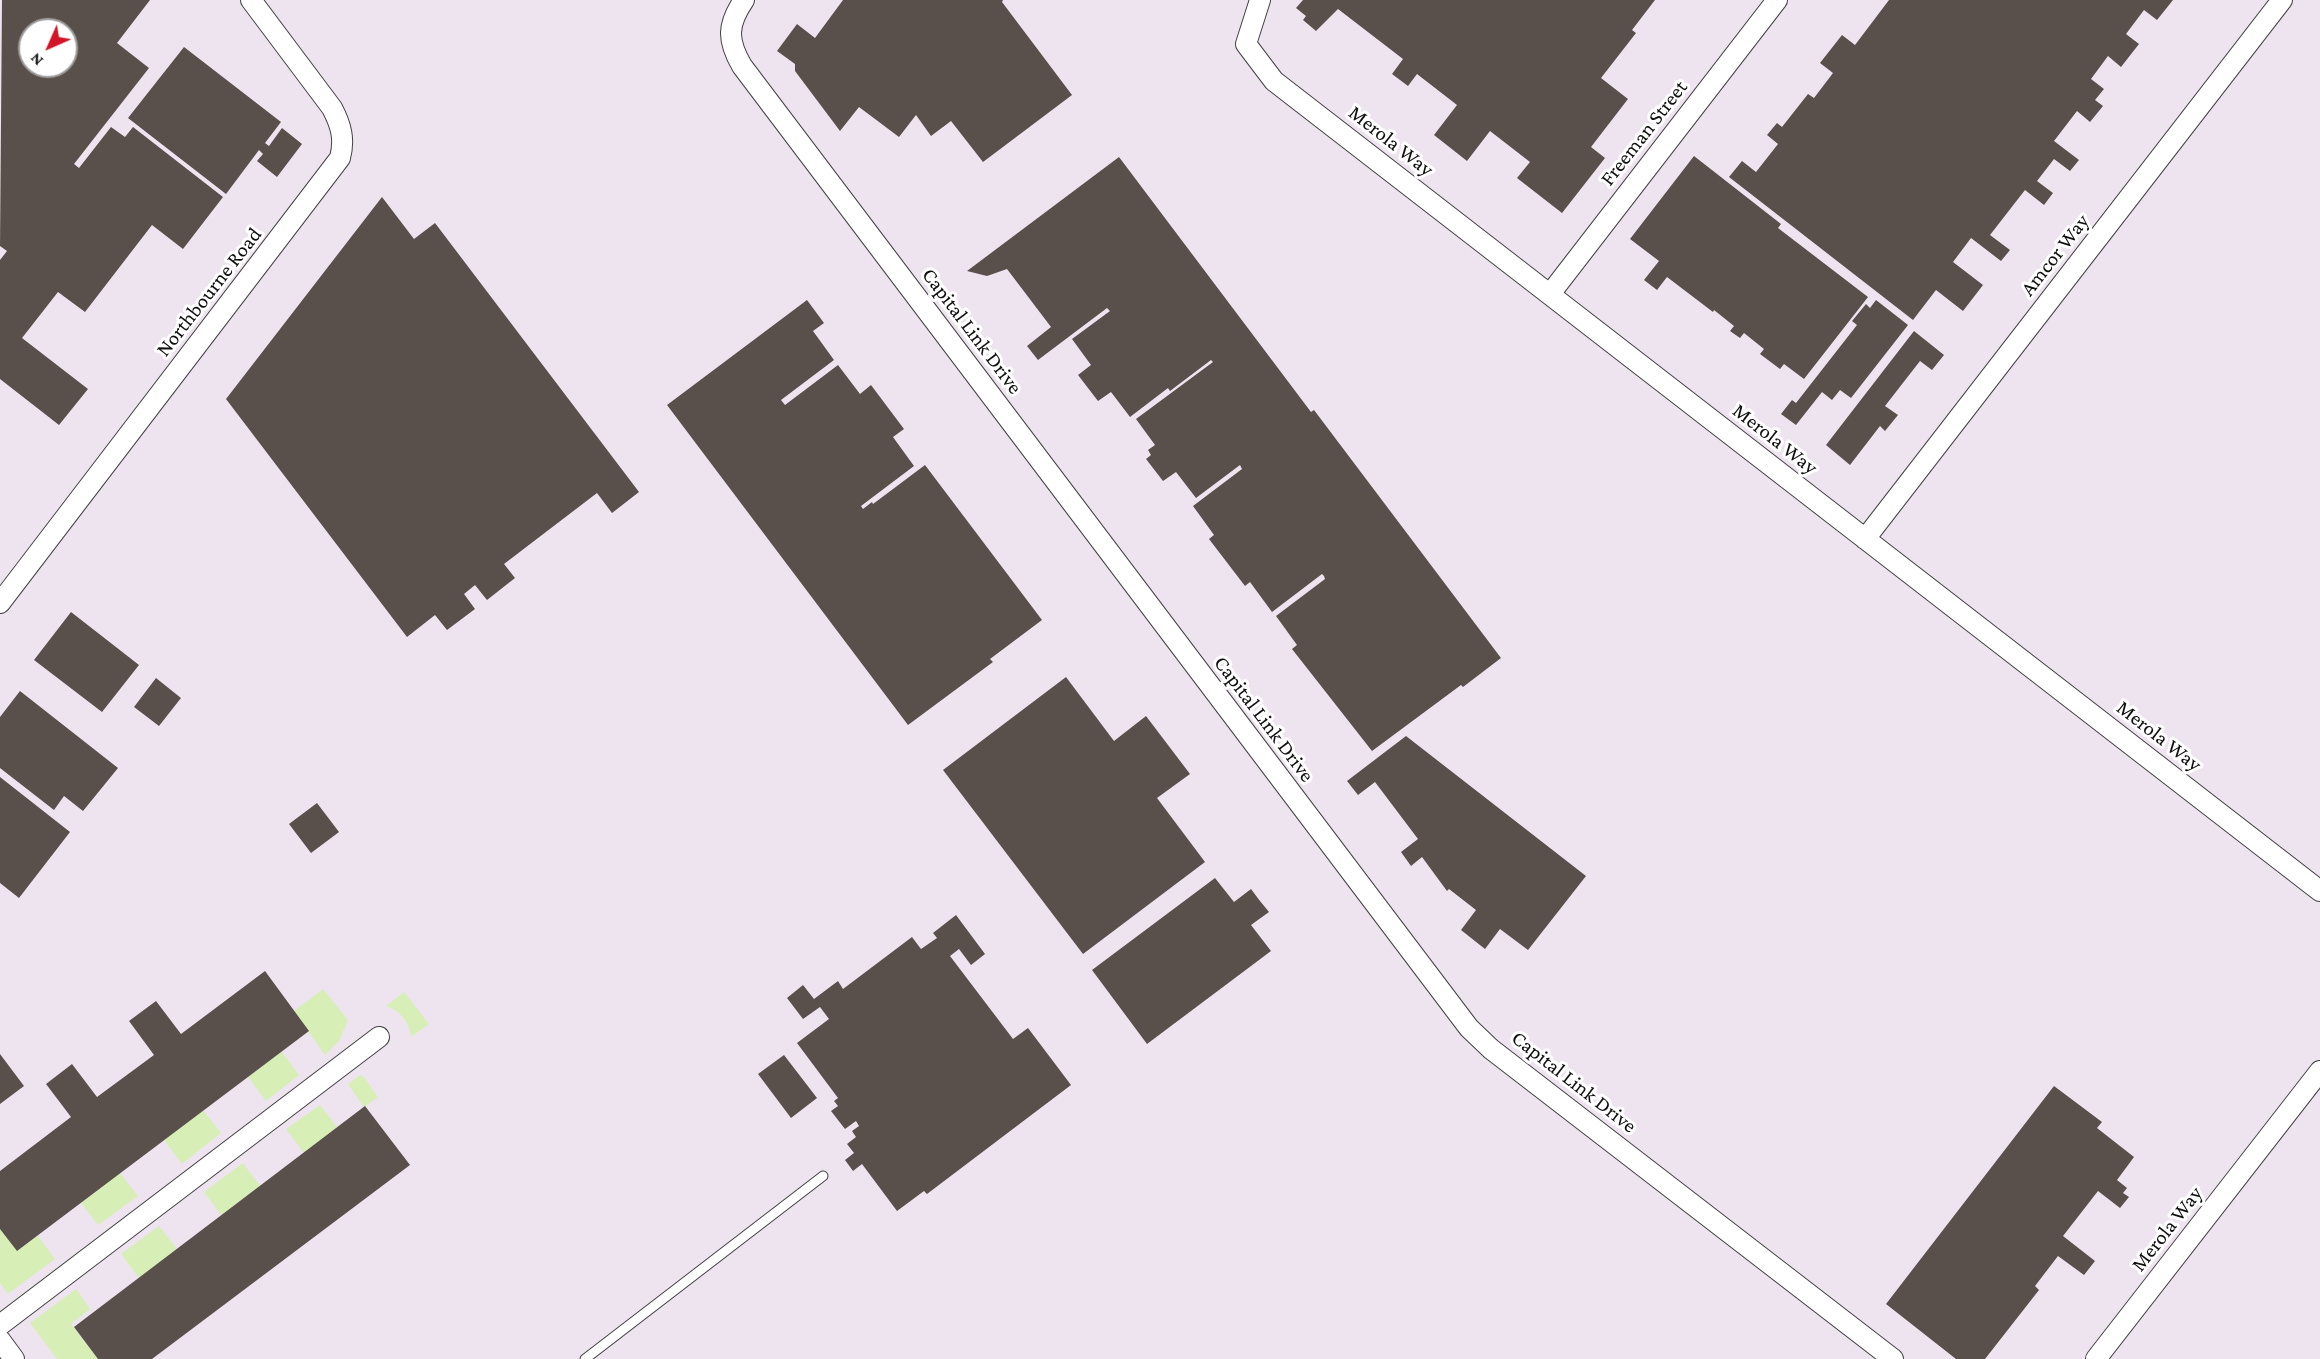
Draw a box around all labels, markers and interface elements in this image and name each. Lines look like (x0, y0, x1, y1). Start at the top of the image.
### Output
north arrow (18, 18, 78, 78)
text: N (26, 50, 46, 70)
street label: Freeman Street (1595, 75, 1693, 191)
street label: Merola Way (1343, 100, 1439, 182)
street label: Amcor Way (2015, 209, 2095, 301)
street label: Northbourne Road (151, 223, 267, 361)
street label: Capital Link Drive (916, 263, 1028, 399)
street label: Merola Way (1727, 398, 1823, 480)
street label: Capital Link Drive (1208, 651, 1320, 787)
street label: Merola Way (2111, 695, 2207, 777)
street label: Capital Link Drive (1507, 1025, 1641, 1139)
street label: Merola Way (2126, 1181, 2208, 1277)

